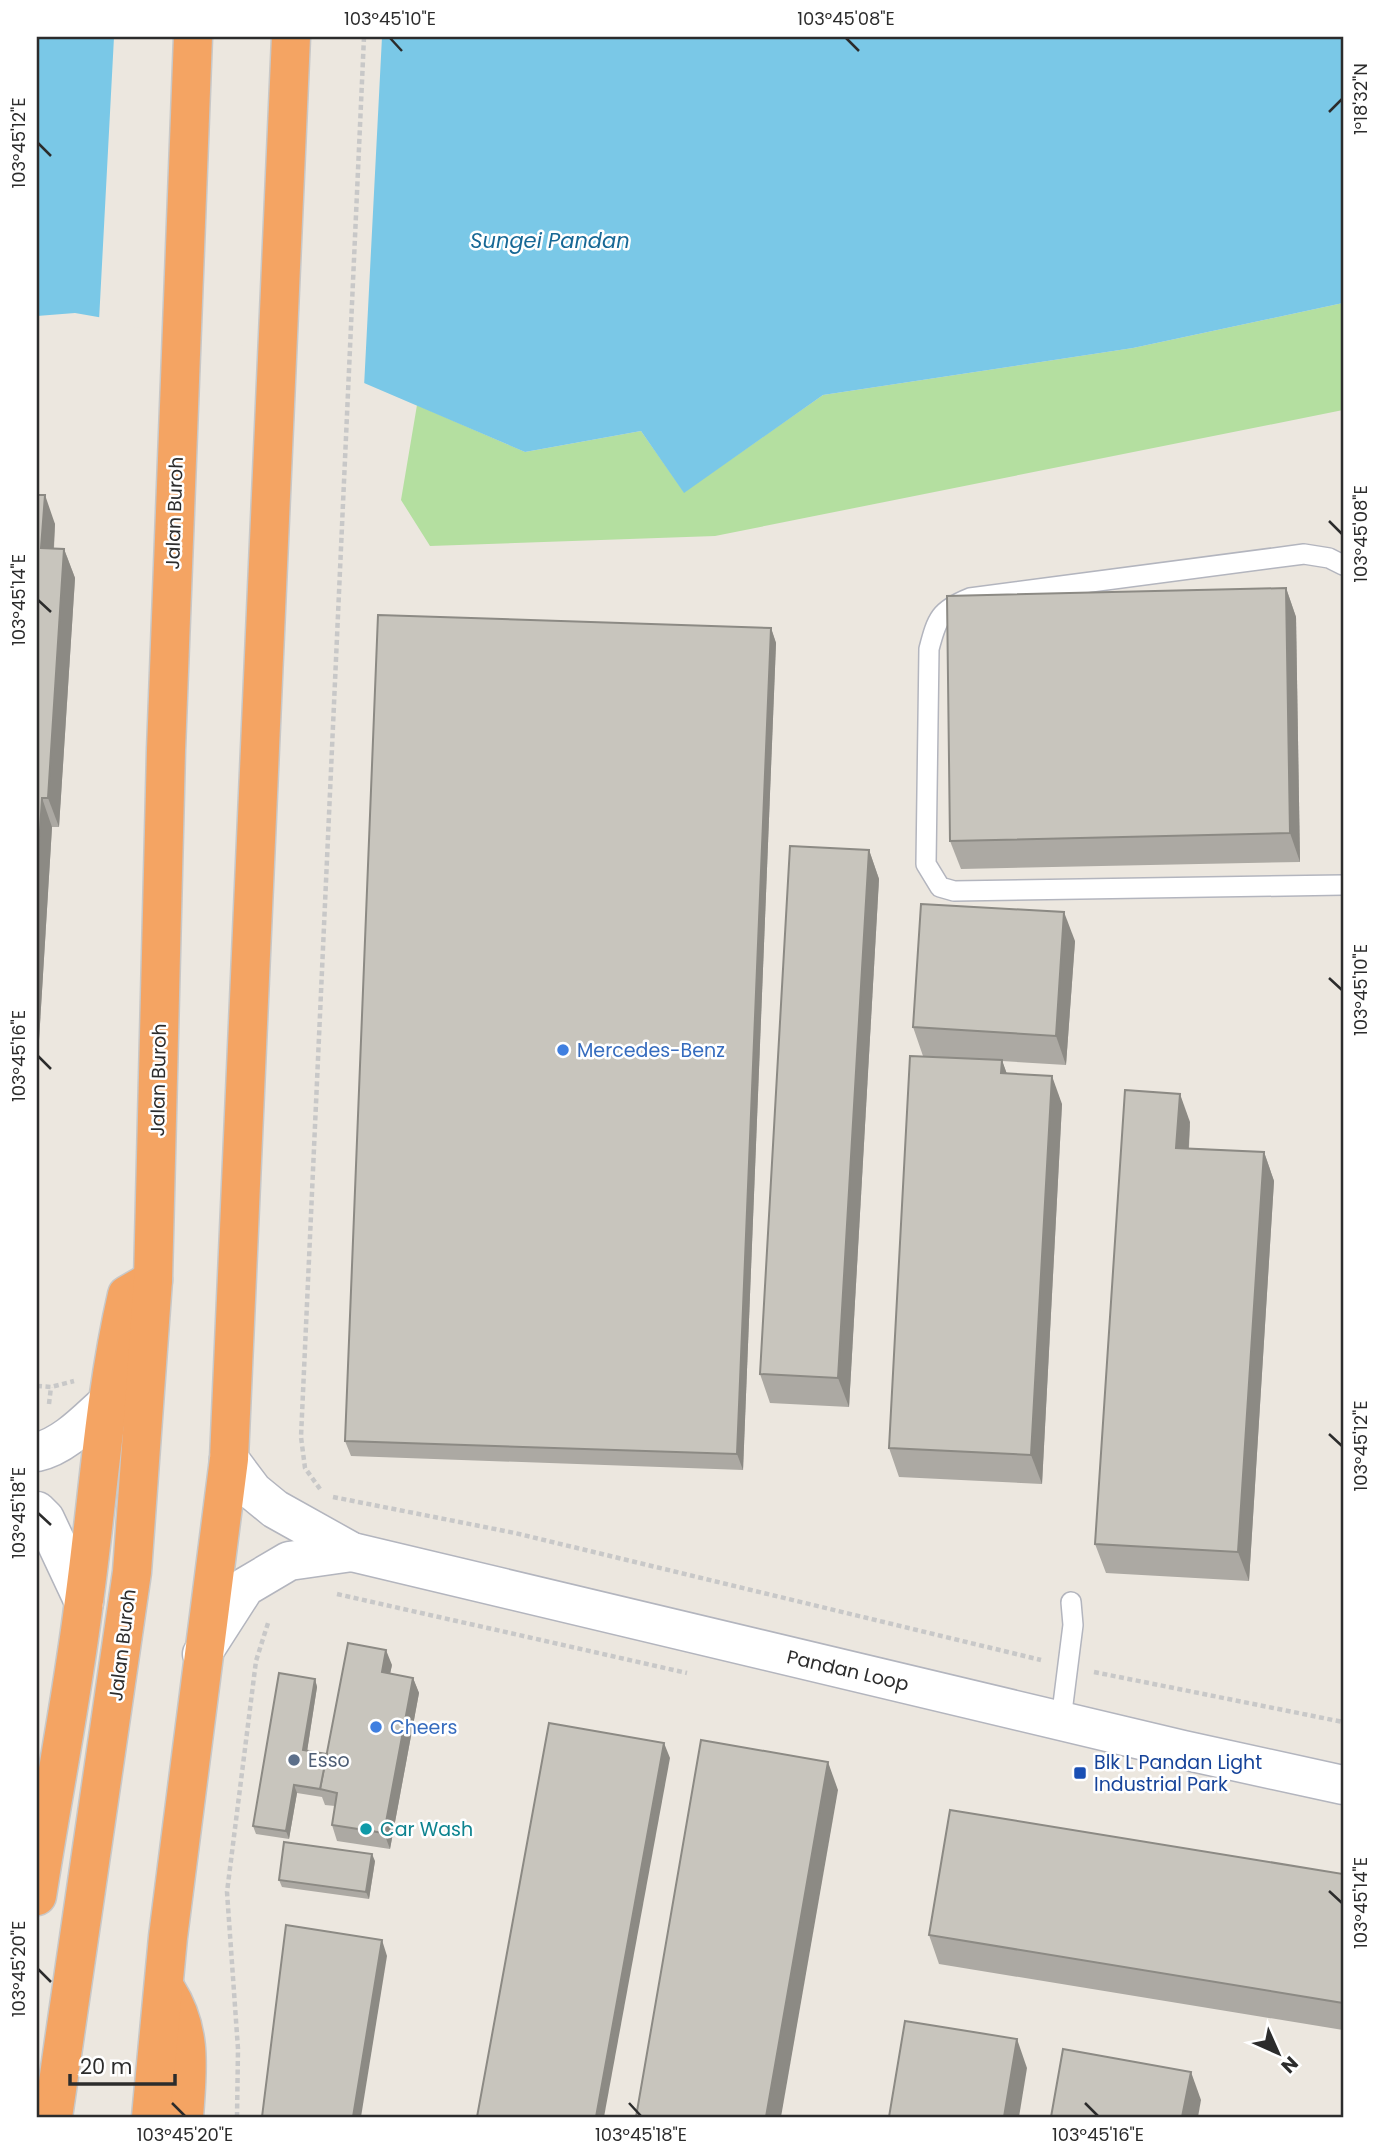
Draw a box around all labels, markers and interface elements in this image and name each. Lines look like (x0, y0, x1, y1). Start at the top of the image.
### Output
text: 103°45'10"E (344, 6, 436, 31)
text: 103°45'08"E (797, 6, 895, 31)
text: 1°18'32"N (1348, 63, 1373, 135)
text: 103°45'12"E (6, 97, 31, 189)
water label: Sungei Pandan (470, 226, 630, 255)
street label: Jalan Buroh (159, 456, 190, 570)
text: 103°45'08"E (1348, 485, 1373, 583)
text: 103°45'14"E (6, 554, 31, 646)
text: 103°45'10"E (1348, 944, 1373, 1036)
text: 103°45'16"E (6, 1010, 31, 1102)
street label: Jalan Buroh (144, 1023, 173, 1137)
place label: Mercedes-Benz (577, 1037, 725, 1064)
marker: Mercedes-Benz (555, 1042, 571, 1058)
text: 103°45'12"E (1348, 1400, 1373, 1492)
text: 103°45'18"E (6, 1467, 31, 1559)
street label: Jalan Buroh (102, 1587, 143, 1703)
street label: Pandan Loop (784, 1643, 912, 1698)
place label: Cheers (390, 1714, 457, 1741)
marker: Cheers (368, 1719, 384, 1735)
place label: Esso (308, 1747, 350, 1774)
place label: Blk L Pandan Light Industrial Park (1094, 1749, 1262, 1798)
marker: Esso (286, 1752, 302, 1768)
marker: Blk L Pandan Light Industrial Park (1072, 1765, 1088, 1781)
place label: Car Wash (380, 1816, 473, 1843)
marker: Car Wash (358, 1821, 374, 1837)
text: 103°45'14"E (1348, 1857, 1373, 1949)
text: 103°45'20"E (6, 1921, 31, 2017)
north arrow (1244, 2018, 1314, 2088)
scale bar (70, 2042, 175, 2086)
text: N (1275, 2050, 1304, 2079)
text: 20 m (80, 2052, 133, 2081)
text: 103°45'20"E (137, 2122, 233, 2147)
text: 103°45'18"E (595, 2122, 687, 2147)
text: 103°45'16"E (1052, 2122, 1144, 2147)

